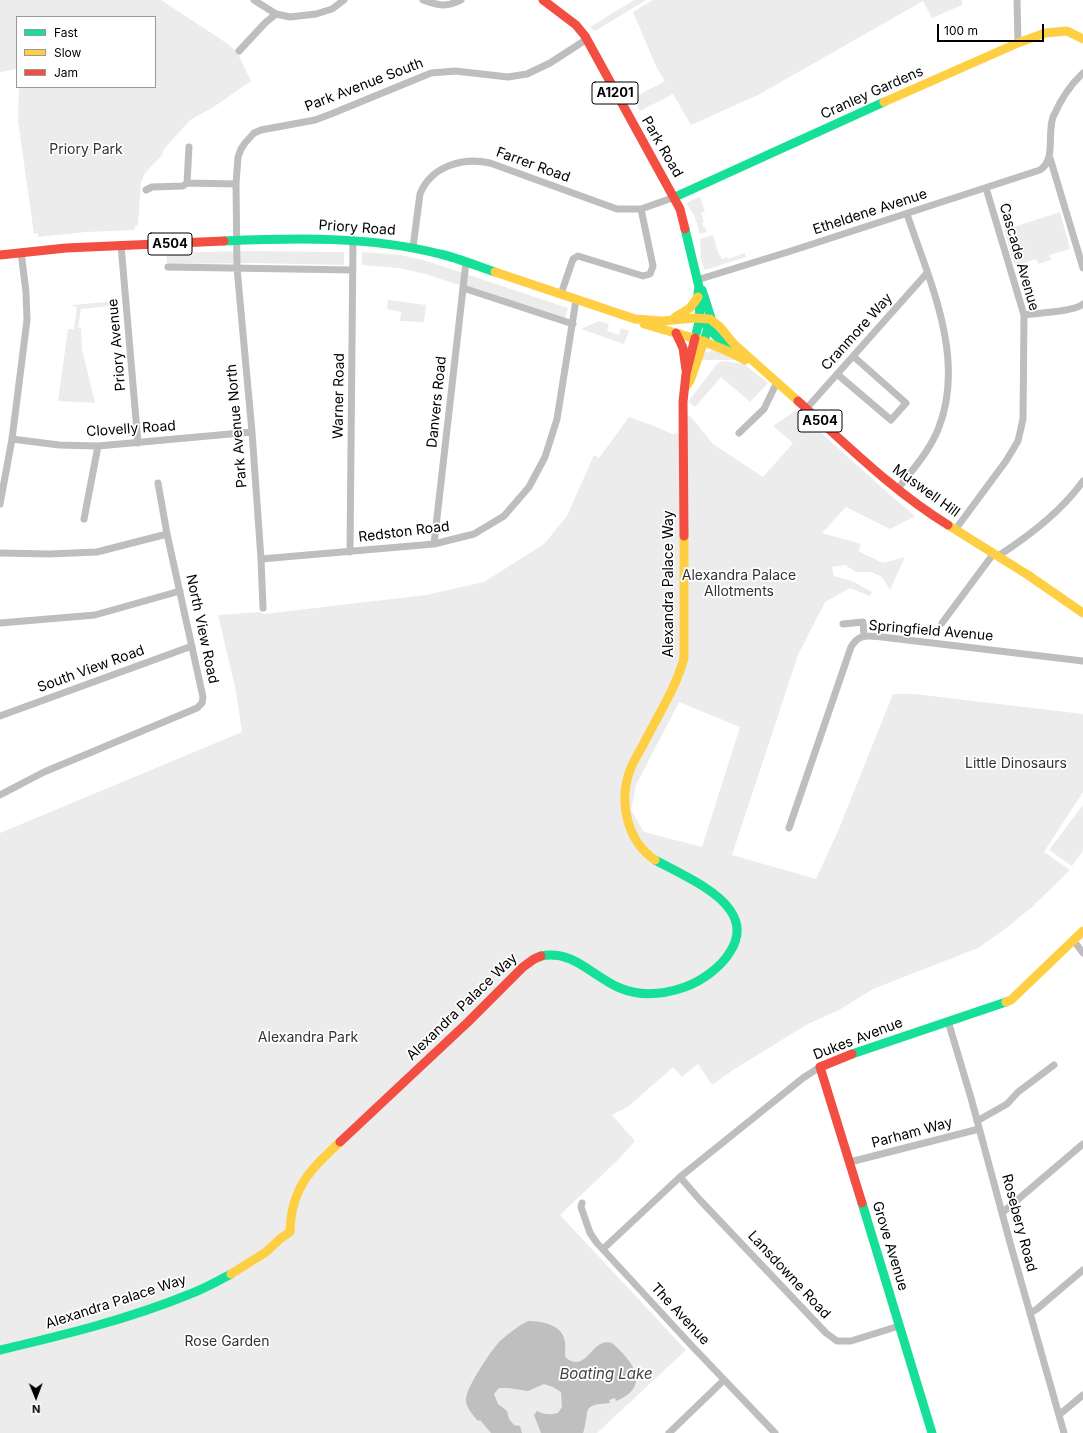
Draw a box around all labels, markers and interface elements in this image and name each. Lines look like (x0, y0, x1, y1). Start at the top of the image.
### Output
legend (16, 16, 156, 88)
scale bar (939, 16, 1046, 42)
text: 100 m (944, 23, 978, 38)
text: Fast (54, 25, 78, 40)
text: Slow (54, 45, 81, 60)
street label: Park Avenue South (302, 55, 426, 115)
street label: Cranley Gardens (818, 63, 926, 123)
text: Jam (54, 65, 78, 80)
road number: A1201 (592, 82, 638, 104)
street label: Park Road (638, 113, 686, 181)
park label: Priory Park (49, 142, 123, 158)
street label: Farrer Road (494, 144, 572, 186)
street label: Etheldene Avenue (811, 186, 929, 238)
street label: Cascade Avenue (996, 201, 1042, 313)
street label: Priory Road (318, 217, 396, 239)
road number: A504 (148, 233, 192, 255)
street label: Cranmore Way (818, 290, 896, 374)
street label: Priory Avenue (105, 298, 129, 392)
street label: Warner Road (330, 353, 348, 439)
street label: Danvers Road (424, 355, 450, 449)
street label: Park Avenue North (223, 363, 251, 489)
road number: A504 (798, 410, 842, 432)
street label: Clovelly Road (86, 417, 176, 441)
street label: Muswell Hill (889, 461, 963, 521)
street label: Alexandra Palace Way (661, 510, 677, 658)
street label: Redston Road (357, 518, 451, 546)
park label: Alexandra Palace Allotments (682, 568, 796, 600)
street label: North View Road (182, 573, 222, 685)
street label: Springfield Avenue (868, 617, 994, 645)
street label: South View Road (35, 642, 147, 696)
park label: Little Dinosaurs (965, 756, 1067, 772)
street label: Alexandra Palace Way (403, 950, 521, 1064)
street label: Dukes Avenue (811, 1014, 905, 1064)
park label: Alexandra Park (258, 1030, 358, 1046)
street label: Parham Way (870, 1114, 954, 1152)
street label: Rosebery Road (998, 1172, 1040, 1274)
street label: Grove Avenue (868, 1199, 912, 1293)
street label: Lansdowne Road (744, 1228, 834, 1322)
street label: Alexandra Palace Way (43, 1271, 189, 1333)
street label: The Avenue (647, 1280, 713, 1348)
park label: Rose Garden (184, 1334, 270, 1350)
water label: Boating Lake (559, 1365, 653, 1383)
north arrow (16, 1377, 56, 1417)
text: N (32, 1402, 41, 1416)

